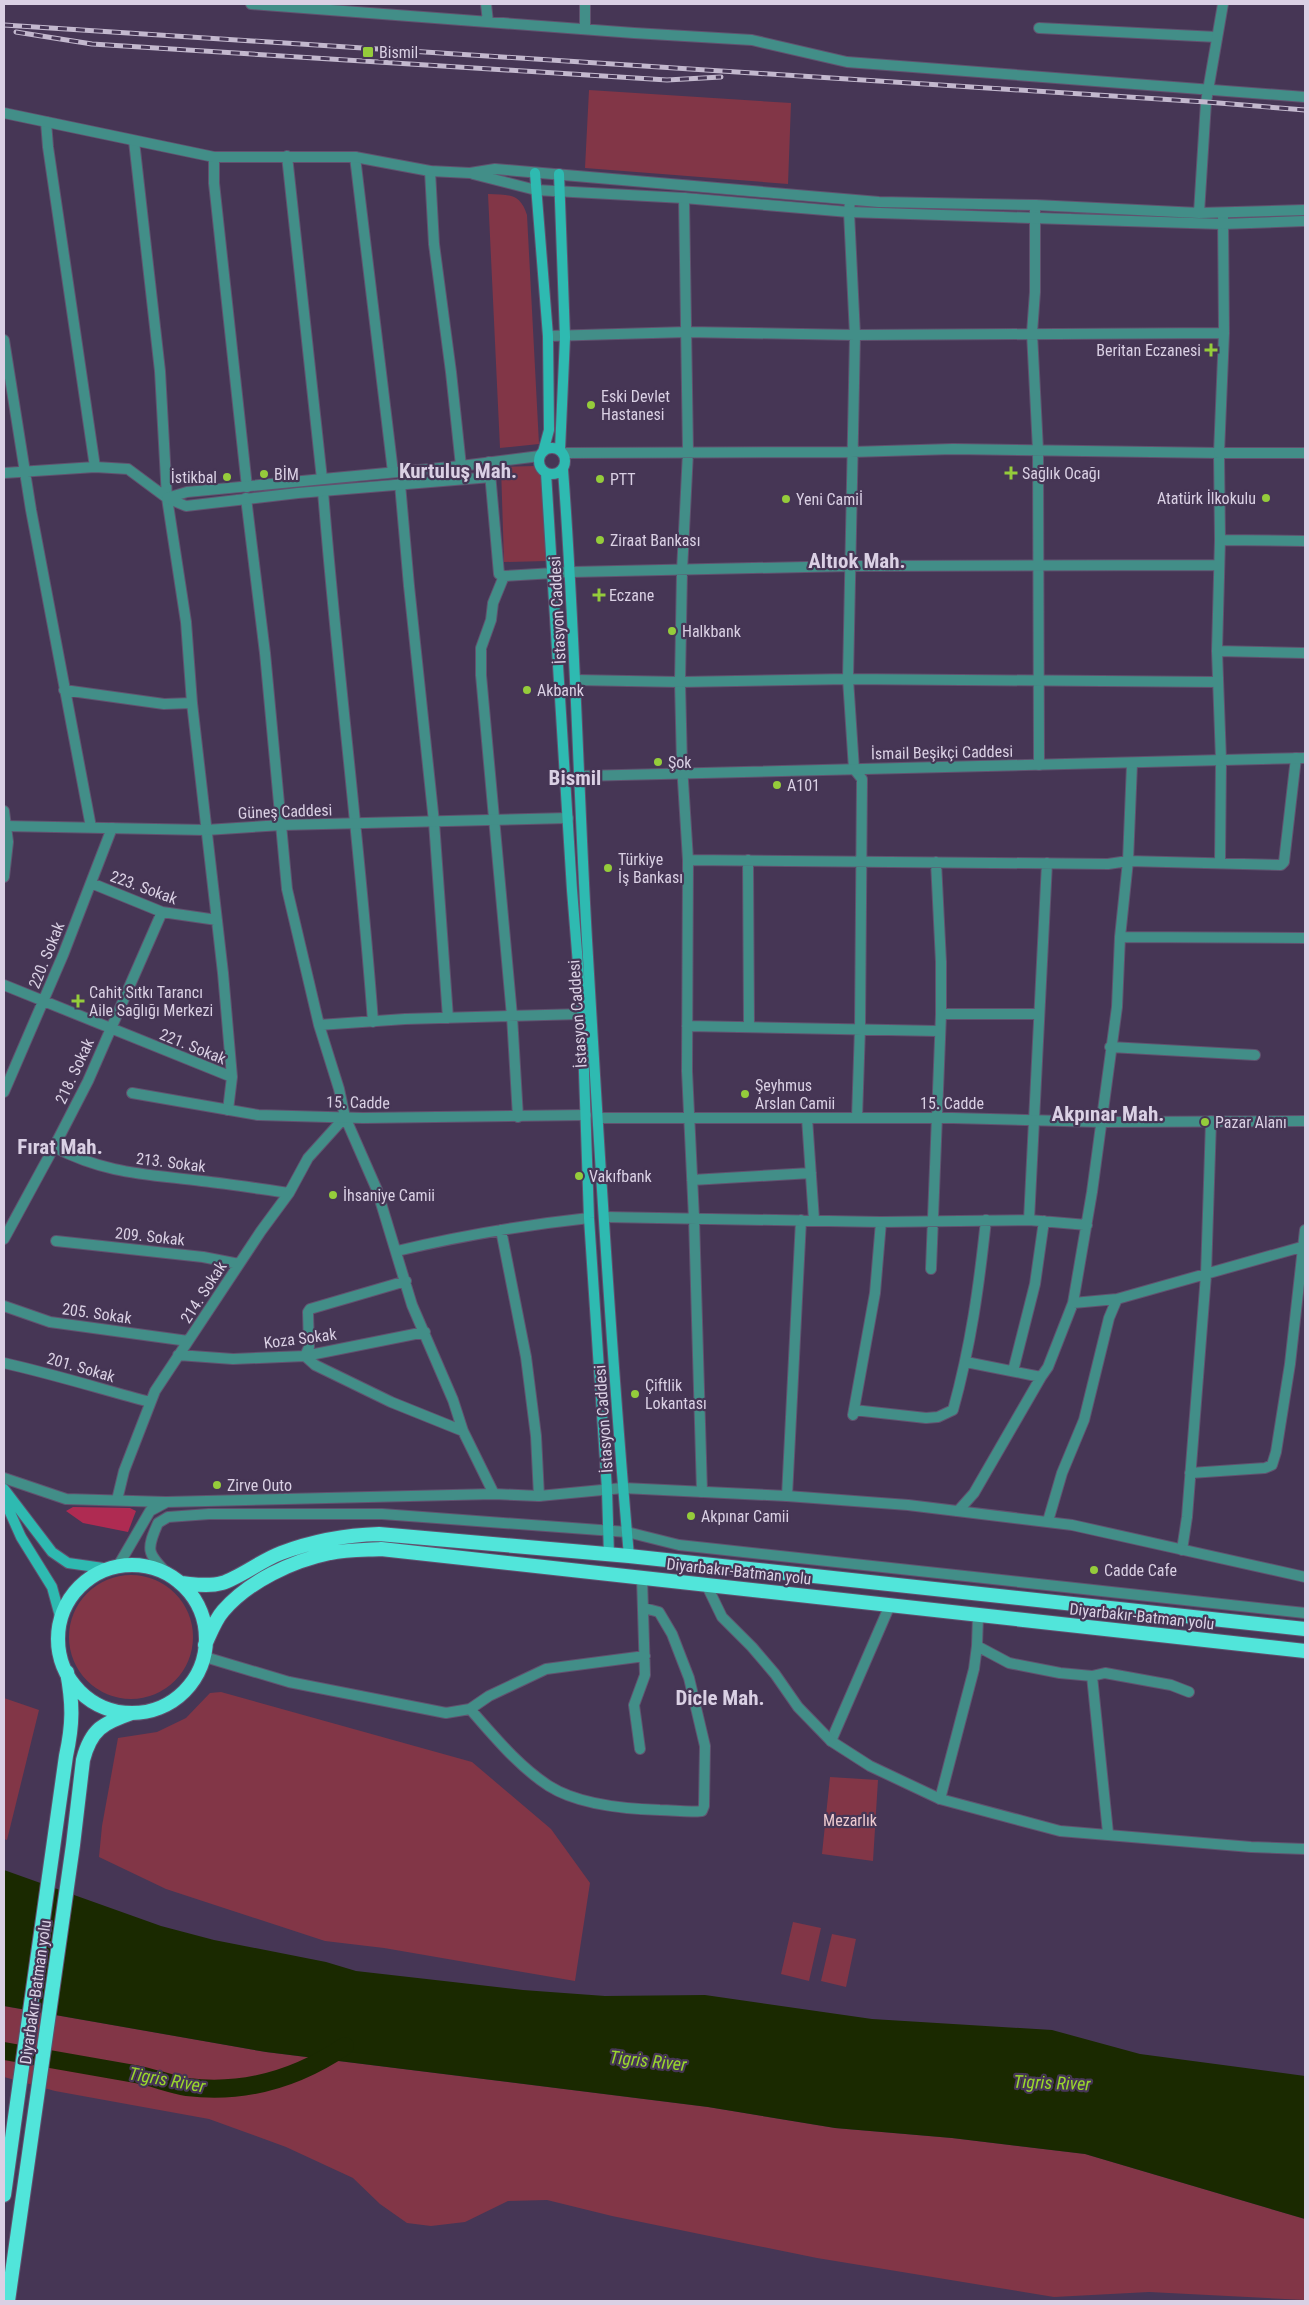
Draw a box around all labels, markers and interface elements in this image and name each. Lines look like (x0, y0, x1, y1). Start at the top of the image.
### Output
place label: Bismil (379, 43, 418, 62)
marker: Bismil (361, 45, 375, 59)
place label: Beritan Eczanesi (1096, 341, 1201, 360)
marker: Beritan Eczanesi (1205, 344, 1217, 356)
place label: Eski Devlet Hastanesi (601, 387, 670, 424)
marker: Eski Devlet Hastanesi (585, 399, 597, 411)
district label: Kurtuluş Mah. (399, 459, 517, 483)
place label: Sağlık Ocağı (1022, 464, 1101, 483)
place label: BİM (274, 465, 299, 484)
marker: Sağlık Ocağı (1004, 466, 1018, 480)
place label: İstikbal (171, 468, 217, 487)
marker: BİM (258, 468, 270, 480)
place label: PTT (610, 470, 636, 489)
marker: İstikbal (221, 471, 233, 483)
marker: PTT (594, 473, 606, 485)
place label: Atatürk İlkokulu (1157, 489, 1256, 508)
place label: Yeni Camiİ (796, 490, 863, 509)
marker: Atatürk İlkokulu (1260, 492, 1272, 504)
marker: Yeni Camiİ (780, 493, 792, 505)
place label: Ziraat Bankası (610, 531, 700, 550)
marker: Ziraat Bankası (594, 534, 606, 546)
district label: Altıok Mah. (808, 549, 906, 573)
street label: İstasyon Caddesi (545, 556, 570, 664)
place label: Eczane (609, 586, 654, 605)
marker: Eczane (593, 589, 605, 601)
place label: Halkbank (682, 622, 742, 641)
marker: Halkbank (666, 625, 678, 637)
place label: Akbank (537, 681, 585, 700)
marker: Akbank (521, 684, 533, 696)
street label: İsmail Beşikçi Caddesi (871, 742, 1013, 763)
place label: Şok (668, 753, 692, 772)
marker: Şok (652, 756, 664, 768)
district label: Bismil (549, 766, 601, 790)
place label: A101 (787, 776, 820, 795)
marker: A101 (771, 779, 783, 791)
street label: Güneş Caddesi (237, 800, 333, 823)
place label: Türkiye İş Bankası (618, 850, 683, 887)
marker: Türkiye İş Bankası (602, 862, 614, 874)
street label: 223. Sokak (108, 867, 181, 909)
street label: 220. Sokak (25, 918, 69, 991)
street label: İstasyon Caddesi (564, 959, 591, 1069)
place label: Cahit Sıtkı Tarancı Aile Sağlığı Merkezi (89, 983, 213, 1020)
marker: Cahit Sıtkı Tarancı Aile Sağlığı Merkezi (71, 994, 85, 1008)
street label: 221. Sokak (157, 1025, 230, 1069)
street label: 218. Sokak (51, 1035, 98, 1107)
place label: Şeyhmus Arslan Camii (755, 1076, 835, 1113)
marker: Şeyhmus Arslan Camii (739, 1088, 751, 1100)
street label: 15. Cadde (326, 1092, 390, 1113)
street label: 15. Cadde (920, 1094, 984, 1113)
district label: Akpınar Mah. (1052, 1102, 1164, 1126)
place label: Pazar Alanı (1215, 1113, 1287, 1132)
marker: Pazar Alanı (1199, 1116, 1211, 1128)
district label: Fırat Mah. (17, 1135, 103, 1159)
street label: 213. Sokak (135, 1149, 208, 1176)
place label: Vakıfbank (589, 1167, 653, 1186)
marker: Vakıfbank (573, 1170, 585, 1182)
place label: İhsaniye Camii (343, 1186, 435, 1205)
marker: İhsaniye Camii (327, 1189, 339, 1201)
street label: 209. Sokak (114, 1223, 187, 1250)
street label: 214. Sokak (176, 1257, 231, 1327)
street label: 205. Sokak (61, 1299, 134, 1328)
street label: Koza Sokak (263, 1325, 338, 1352)
street label: 201. Sokak (45, 1349, 118, 1386)
street label: İstasyon Caddesi (590, 1364, 617, 1474)
place label: Çiftlik Lokantası (645, 1376, 707, 1413)
marker: Çiftlik Lokantası (629, 1388, 641, 1400)
place label: Zirve Outo (227, 1476, 292, 1495)
marker: Zirve Outo (211, 1479, 223, 1491)
place label: Akpınar Camii (701, 1507, 789, 1526)
marker: Akpınar Camii (685, 1510, 697, 1522)
street label: Diyarbakır-Batman yolu (666, 1554, 812, 1589)
place label: Cadde Cafe (1104, 1561, 1177, 1580)
marker: Cadde Cafe (1088, 1564, 1100, 1576)
street label: Diyarbakır-Batman yolu (1069, 1599, 1215, 1634)
district label: Dicle Mah. (675, 1686, 765, 1710)
park label: Mezarlık (823, 1811, 878, 1830)
street label: Diyarbakır-Batman yolu (16, 1919, 55, 2065)
water label: Tigris River (609, 2046, 688, 2075)
water label: Tigris River (127, 2062, 208, 2097)
water label: Tigris River (1013, 2071, 1092, 2094)

